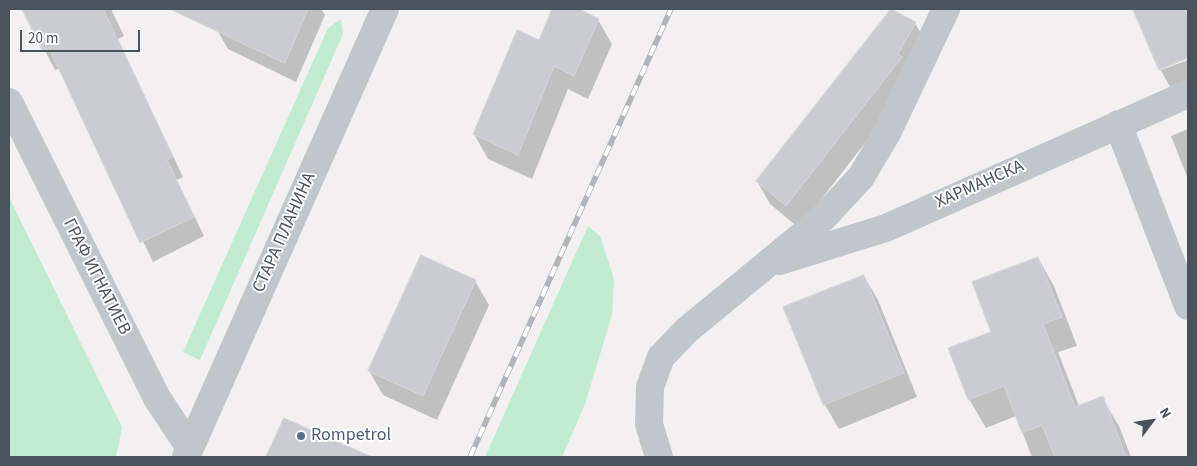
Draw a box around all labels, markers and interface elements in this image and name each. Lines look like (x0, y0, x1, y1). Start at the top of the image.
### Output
scale bar (22, 20, 142, 52)
text: 20 m (28, 28, 58, 49)
street label: ХАРМАНСКА (933, 156, 1027, 214)
street label: СТАРА ПЛАНИНА (249, 170, 321, 296)
street label: ГРАФ ИГНАТИЕВ (57, 215, 135, 339)
north arrow (1127, 396, 1177, 446)
text: N (1154, 404, 1176, 422)
place label: Rompetrol (311, 425, 391, 447)
marker: Rompetrol (295, 430, 307, 442)

